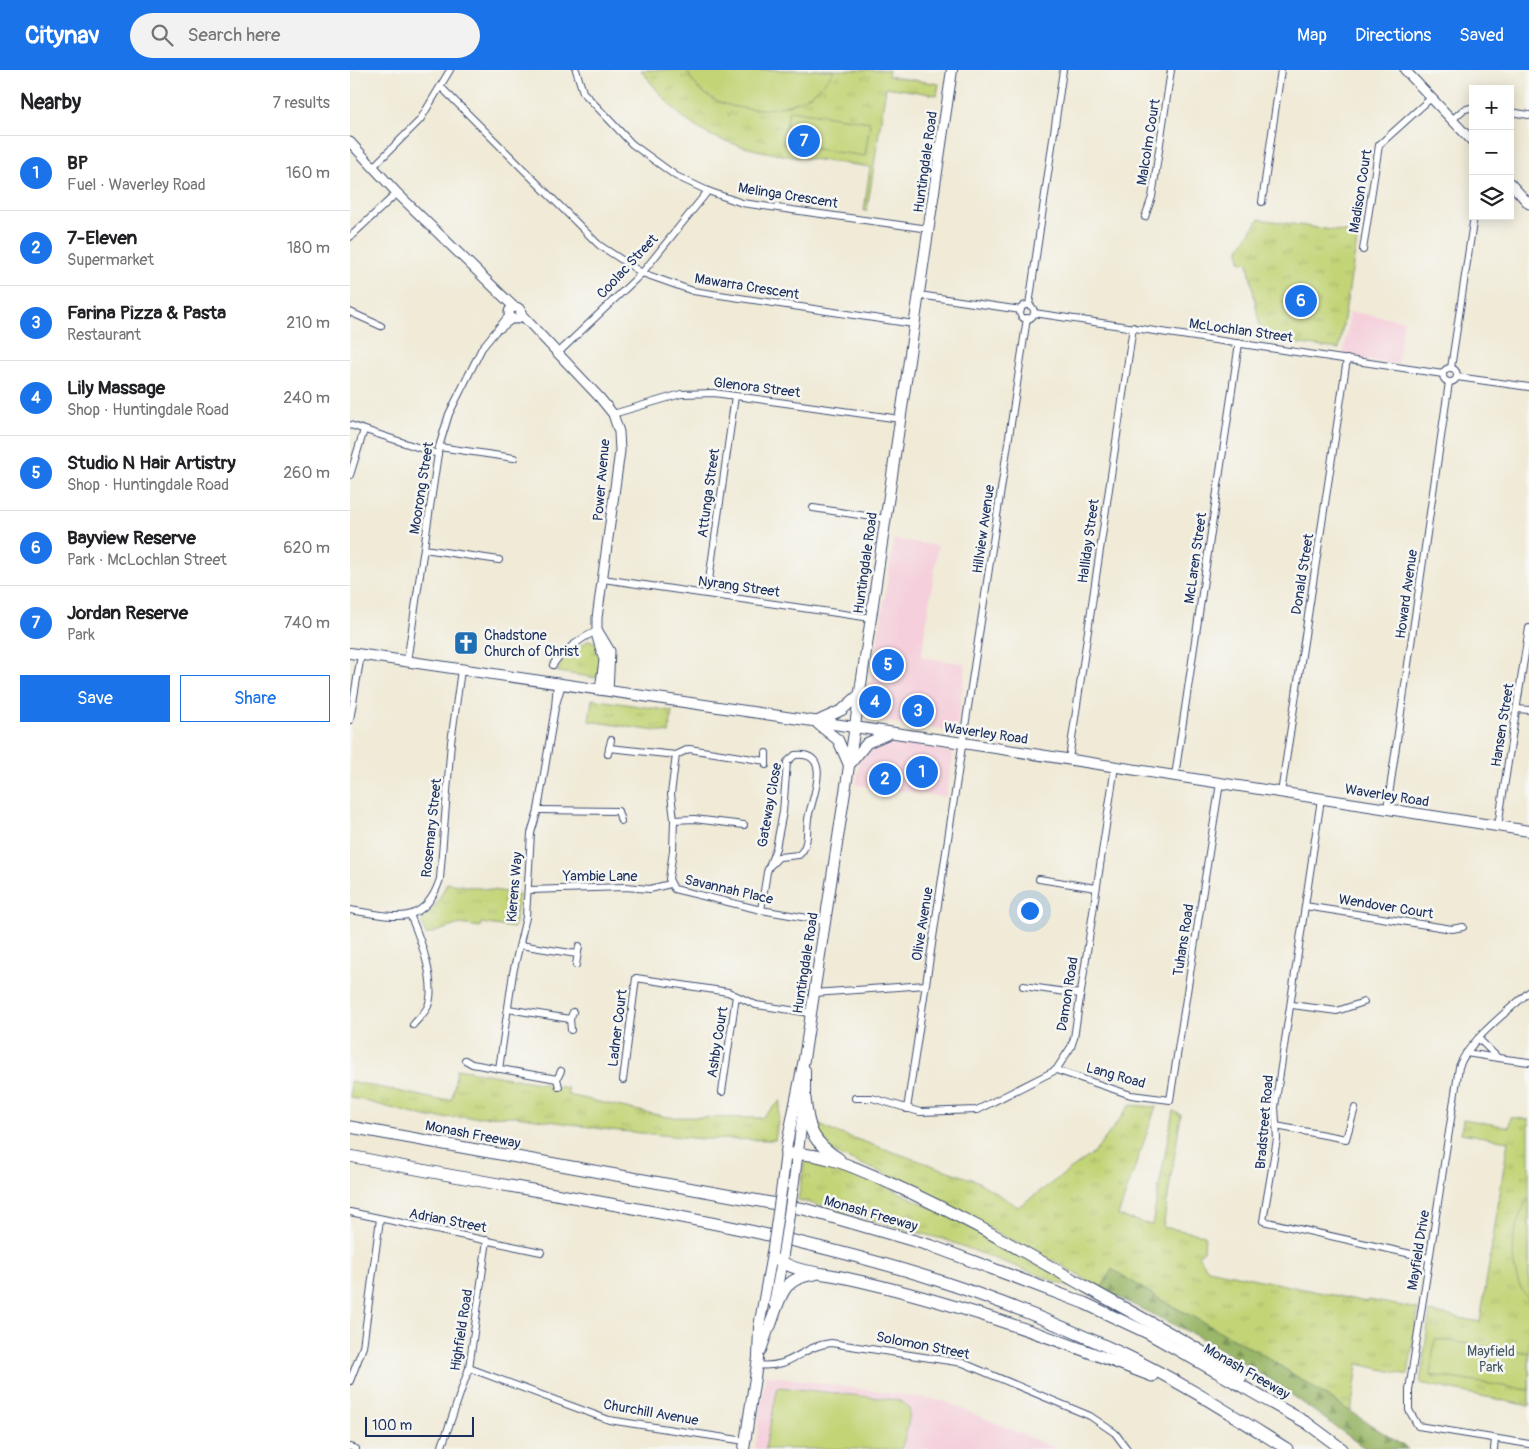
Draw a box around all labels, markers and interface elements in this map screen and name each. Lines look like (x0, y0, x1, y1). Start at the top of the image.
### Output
search box (130, 13, 480, 58)
text: Citynav (25, 21, 100, 50)
icon: search (148, 21, 176, 49)
text: Search here (188, 23, 280, 47)
text: Map (1297, 24, 1327, 47)
text: Directions (1355, 24, 1431, 47)
text: Saved (1459, 24, 1504, 47)
map controls (1469, 85, 1514, 220)
button: + (1469, 85, 1514, 130)
text: Nearby (20, 89, 81, 116)
text: 7 results (272, 93, 330, 113)
street label: Malcolm Court (1133, 97, 1164, 186)
street label: Huntingdale Road (910, 110, 941, 214)
pin: 7 (788, 122, 820, 160)
button: − (1469, 130, 1514, 175)
street label: Madison Court (1345, 148, 1376, 234)
text: BP (67, 151, 88, 175)
text: 1 (33, 163, 39, 183)
text: 160 m (286, 163, 330, 183)
text: Fuel · Waverley Road (67, 175, 206, 195)
button: layers (1469, 175, 1514, 220)
street label: Melinga Crescent (737, 179, 839, 212)
text: 7-Eleven (67, 226, 137, 250)
street label: Coolac Street (593, 230, 662, 302)
text: 2 (32, 238, 40, 258)
text: 180 m (287, 238, 330, 258)
text: Supermarket (67, 250, 154, 270)
street label: Mawarra Crescent (693, 270, 801, 303)
pin: 6 (1285, 282, 1317, 320)
text: Farina Pizza & Pasta (67, 301, 226, 325)
text: 3 (32, 313, 40, 333)
text: 210 m (286, 313, 330, 333)
street label: McLochlan Street (1188, 315, 1294, 346)
text: Restaurant (67, 325, 141, 345)
street label: Glenora Street (713, 374, 802, 401)
text: Lily Massage (67, 376, 165, 400)
text: 4 (31, 388, 41, 408)
text: 240 m (283, 388, 330, 408)
text: Shop · Huntingdale Road (67, 400, 229, 420)
street label: Power Avenue (589, 438, 614, 522)
street label: Moorong Street (406, 440, 437, 535)
street label: Attunga Street (694, 447, 723, 539)
text: Studio N Hair Artistry (67, 451, 236, 475)
text: 5 (32, 463, 40, 483)
text: 260 m (283, 463, 330, 483)
text: Shop · Huntingdale Road (67, 475, 229, 495)
street label: Hillview Avenue (969, 484, 998, 574)
street label: Halliday Street (1074, 498, 1103, 584)
street label: Huntingdale Road (850, 511, 881, 615)
street label: McLaren Street (1181, 511, 1210, 605)
text: Bayview Reserve (67, 526, 196, 550)
street label: Donald Street (1288, 532, 1317, 616)
text: 6 (31, 538, 41, 558)
text: 620 m (283, 538, 330, 558)
street label: Howard Avenue (1392, 548, 1421, 640)
text: Park · McLochlan Street (67, 550, 227, 570)
street label: Nyrang Street (697, 572, 781, 601)
text: Jordan Reserve (67, 601, 188, 625)
text: 7 (32, 613, 40, 633)
text: 740 m (284, 613, 330, 633)
text: Park (67, 625, 95, 645)
place label: Chadstone Church of Christ (484, 627, 579, 660)
church icon: Chadstone Church of Christ (453, 630, 479, 656)
pin: 5 (872, 646, 904, 684)
button: Save (20, 675, 170, 722)
button: Share (180, 675, 330, 722)
street label: Hansen Street (1487, 682, 1518, 768)
pin: 4 (859, 683, 891, 721)
pin: 3 (902, 692, 934, 730)
street label: Waverley Road (943, 719, 1029, 748)
pin: 1 (906, 753, 938, 791)
pin: 2 (869, 760, 901, 798)
street label: Gateway Close (754, 761, 785, 849)
street label: Rosemary Street (418, 777, 445, 878)
street label: Waverley Road (1344, 780, 1430, 811)
street label: Kierens Way (503, 851, 526, 923)
street label: Yambie Lane (562, 868, 637, 885)
street label: Savannah Place (683, 871, 775, 908)
street label: Olive Avenue (908, 886, 937, 962)
street label: Wendover Court (1337, 891, 1435, 922)
your location (1017, 898, 1043, 924)
street label: Tuhans Road (1169, 903, 1198, 977)
street label: Huntingdale Road (789, 911, 822, 1015)
street label: Damon Road (1053, 956, 1082, 1032)
street label: Ladner Court (604, 988, 631, 1068)
street label: Ashby Court (703, 1005, 732, 1079)
street label: Lang Road (1084, 1059, 1148, 1092)
street label: Bradstreet Road (1252, 1074, 1277, 1170)
street label: Monash Freeway (424, 1117, 522, 1152)
street label: Monash Freeway (822, 1192, 920, 1235)
street label: Adrian Street (408, 1205, 488, 1236)
street label: Mayfield Drive (1404, 1209, 1433, 1291)
street label: Highfield Road (447, 1288, 476, 1372)
street label: Solomon Street (875, 1328, 971, 1363)
street label: Monash Freeway (1201, 1340, 1293, 1403)
park label: Mayfield Park (1467, 1343, 1515, 1376)
street label: Churchill Avenue (602, 1396, 700, 1429)
scale bar (365, 1414, 474, 1437)
text: 100 m (372, 1417, 412, 1434)

